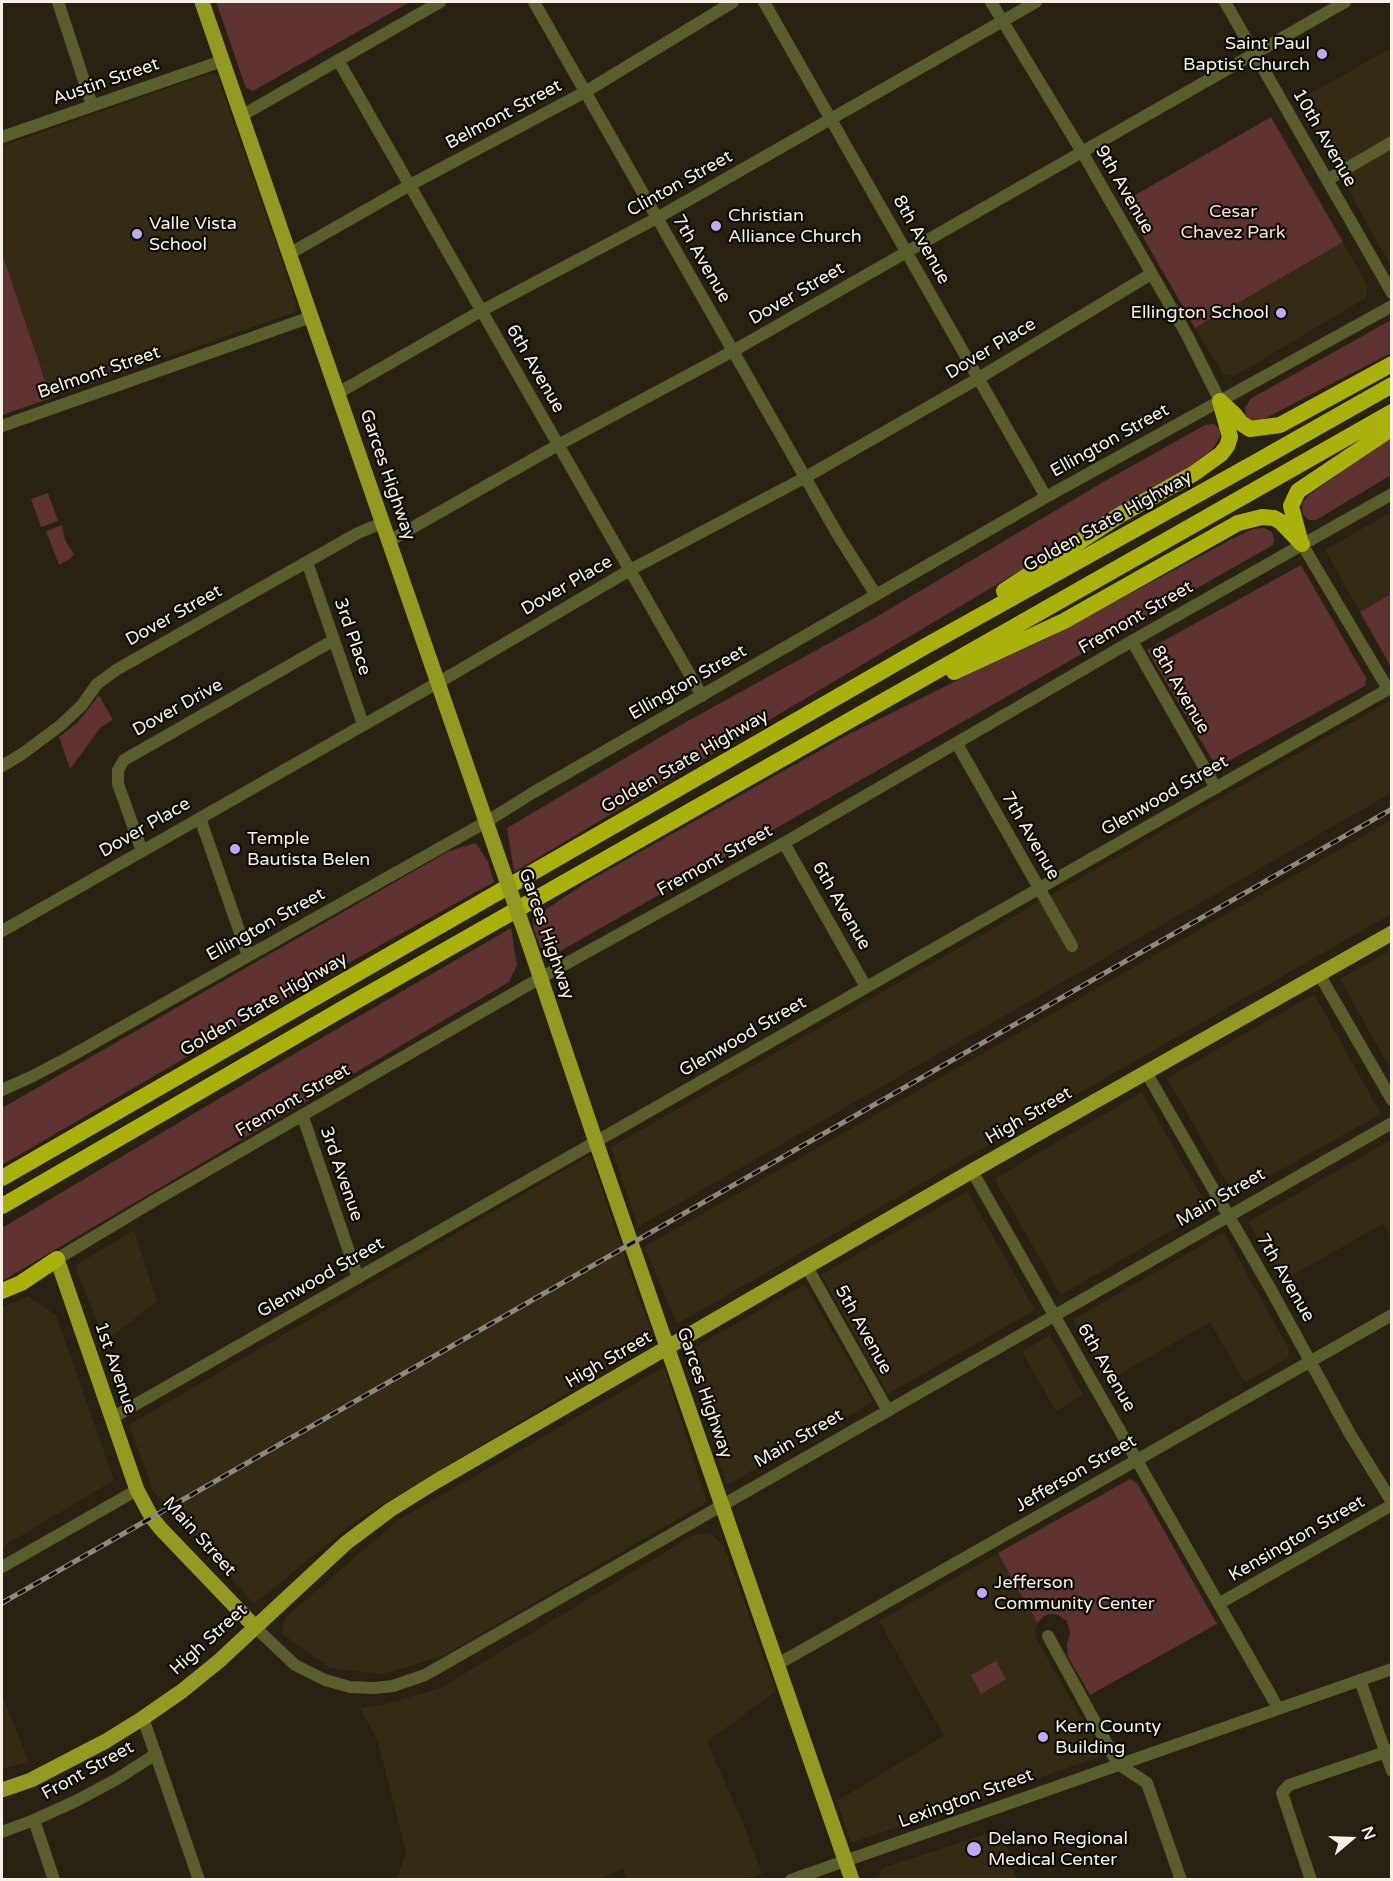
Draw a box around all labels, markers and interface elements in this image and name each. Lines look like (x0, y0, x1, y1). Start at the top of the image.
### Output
place label: Saint Paul Baptist Church (1183, 33, 1310, 76)
marker: Saint Paul Baptist Church (1315, 47, 1329, 61)
street label: Austin Street (50, 54, 162, 110)
street label: Belmont Street (442, 75, 566, 155)
street label: 10th Avenue (1287, 85, 1361, 191)
street label: 9th Avenue (1090, 142, 1158, 238)
street label: Clinton Street (624, 146, 736, 222)
street label: 8th Avenue (888, 192, 954, 288)
park label: Cesar Chavez Park (1180, 201, 1286, 244)
place label: Christian Alliance Church (728, 205, 862, 248)
street label: 7th Avenue (667, 211, 735, 307)
place label: Valle Vista School (149, 213, 237, 256)
marker: Christian Alliance Church (709, 219, 723, 233)
marker: Valle Vista School (130, 227, 144, 241)
street label: Dover Street (745, 258, 849, 330)
place label: Ellington School (1130, 302, 1269, 324)
marker: Ellington School (1274, 306, 1288, 320)
street label: Dover Place (942, 314, 1040, 384)
street label: 6th Avenue (501, 321, 569, 417)
street label: Belmont Street (35, 342, 163, 404)
street label: Ellington Street (1047, 400, 1173, 482)
street label: Garces Highway (354, 407, 420, 543)
street label: Golden State Highway (1020, 467, 1196, 577)
street label: Dover Place (518, 551, 616, 621)
street label: Fremont Street (1075, 577, 1197, 659)
street label: Dover Street (122, 581, 226, 651)
street label: 3rd Place (329, 596, 375, 678)
street label: Ellington Street (625, 641, 751, 725)
street label: 8th Avenue (1146, 642, 1214, 738)
street label: Dover Drive (129, 674, 227, 742)
street label: Golden State Highway (598, 705, 772, 819)
street label: Glenwood Street (1098, 751, 1232, 841)
street label: 7th Avenue (996, 788, 1064, 884)
street label: Dover Place (96, 793, 194, 863)
street label: Fremont Street (654, 820, 776, 902)
place label: Temple Bautista Belen (247, 828, 370, 870)
marker: Temple Bautista Belen (228, 842, 242, 856)
street label: 6th Avenue (807, 858, 875, 954)
street label: Garces Highway (513, 866, 579, 1002)
street label: Ellington Street (203, 884, 329, 966)
street label: Golden State Highway (177, 948, 351, 1062)
street label: Glenwood Street (676, 992, 810, 1082)
street label: Fremont Street (232, 1060, 354, 1142)
street label: High Street (982, 1083, 1076, 1149)
street label: 3rd Avenue (315, 1124, 367, 1224)
street label: Main Street (1173, 1164, 1269, 1232)
street label: 7th Avenue (1251, 1230, 1319, 1326)
street label: Glenwood Street (254, 1233, 388, 1323)
street label: 5th Avenue (830, 1282, 896, 1378)
street label: 1st Avenue (89, 1319, 141, 1417)
street label: 6th Avenue (1072, 1320, 1140, 1416)
street label: Garces Highway (671, 1325, 737, 1461)
street label: High Street (562, 1327, 656, 1393)
street label: Main Street (751, 1405, 847, 1473)
street label: Jefferson Street (1012, 1431, 1140, 1517)
street label: Kensington Street (1225, 1491, 1369, 1587)
street label: Main Street (158, 1493, 240, 1581)
place label: Jefferson Community Center (994, 1572, 1155, 1614)
marker: Jefferson Community Center (975, 1586, 989, 1600)
street label: High Street (166, 1600, 252, 1680)
place label: Kern County Building (1055, 1716, 1161, 1758)
marker: Kern County Building (1036, 1730, 1050, 1744)
street label: Front Street (38, 1737, 138, 1805)
street label: Lexington Street (896, 1765, 1036, 1833)
north arrow (1321, 1809, 1381, 1869)
text: N (1356, 1824, 1380, 1842)
place label: Delano Regional Medical Center (988, 1828, 1128, 1870)
marker: Delano Regional Medical Center (965, 1840, 983, 1858)

